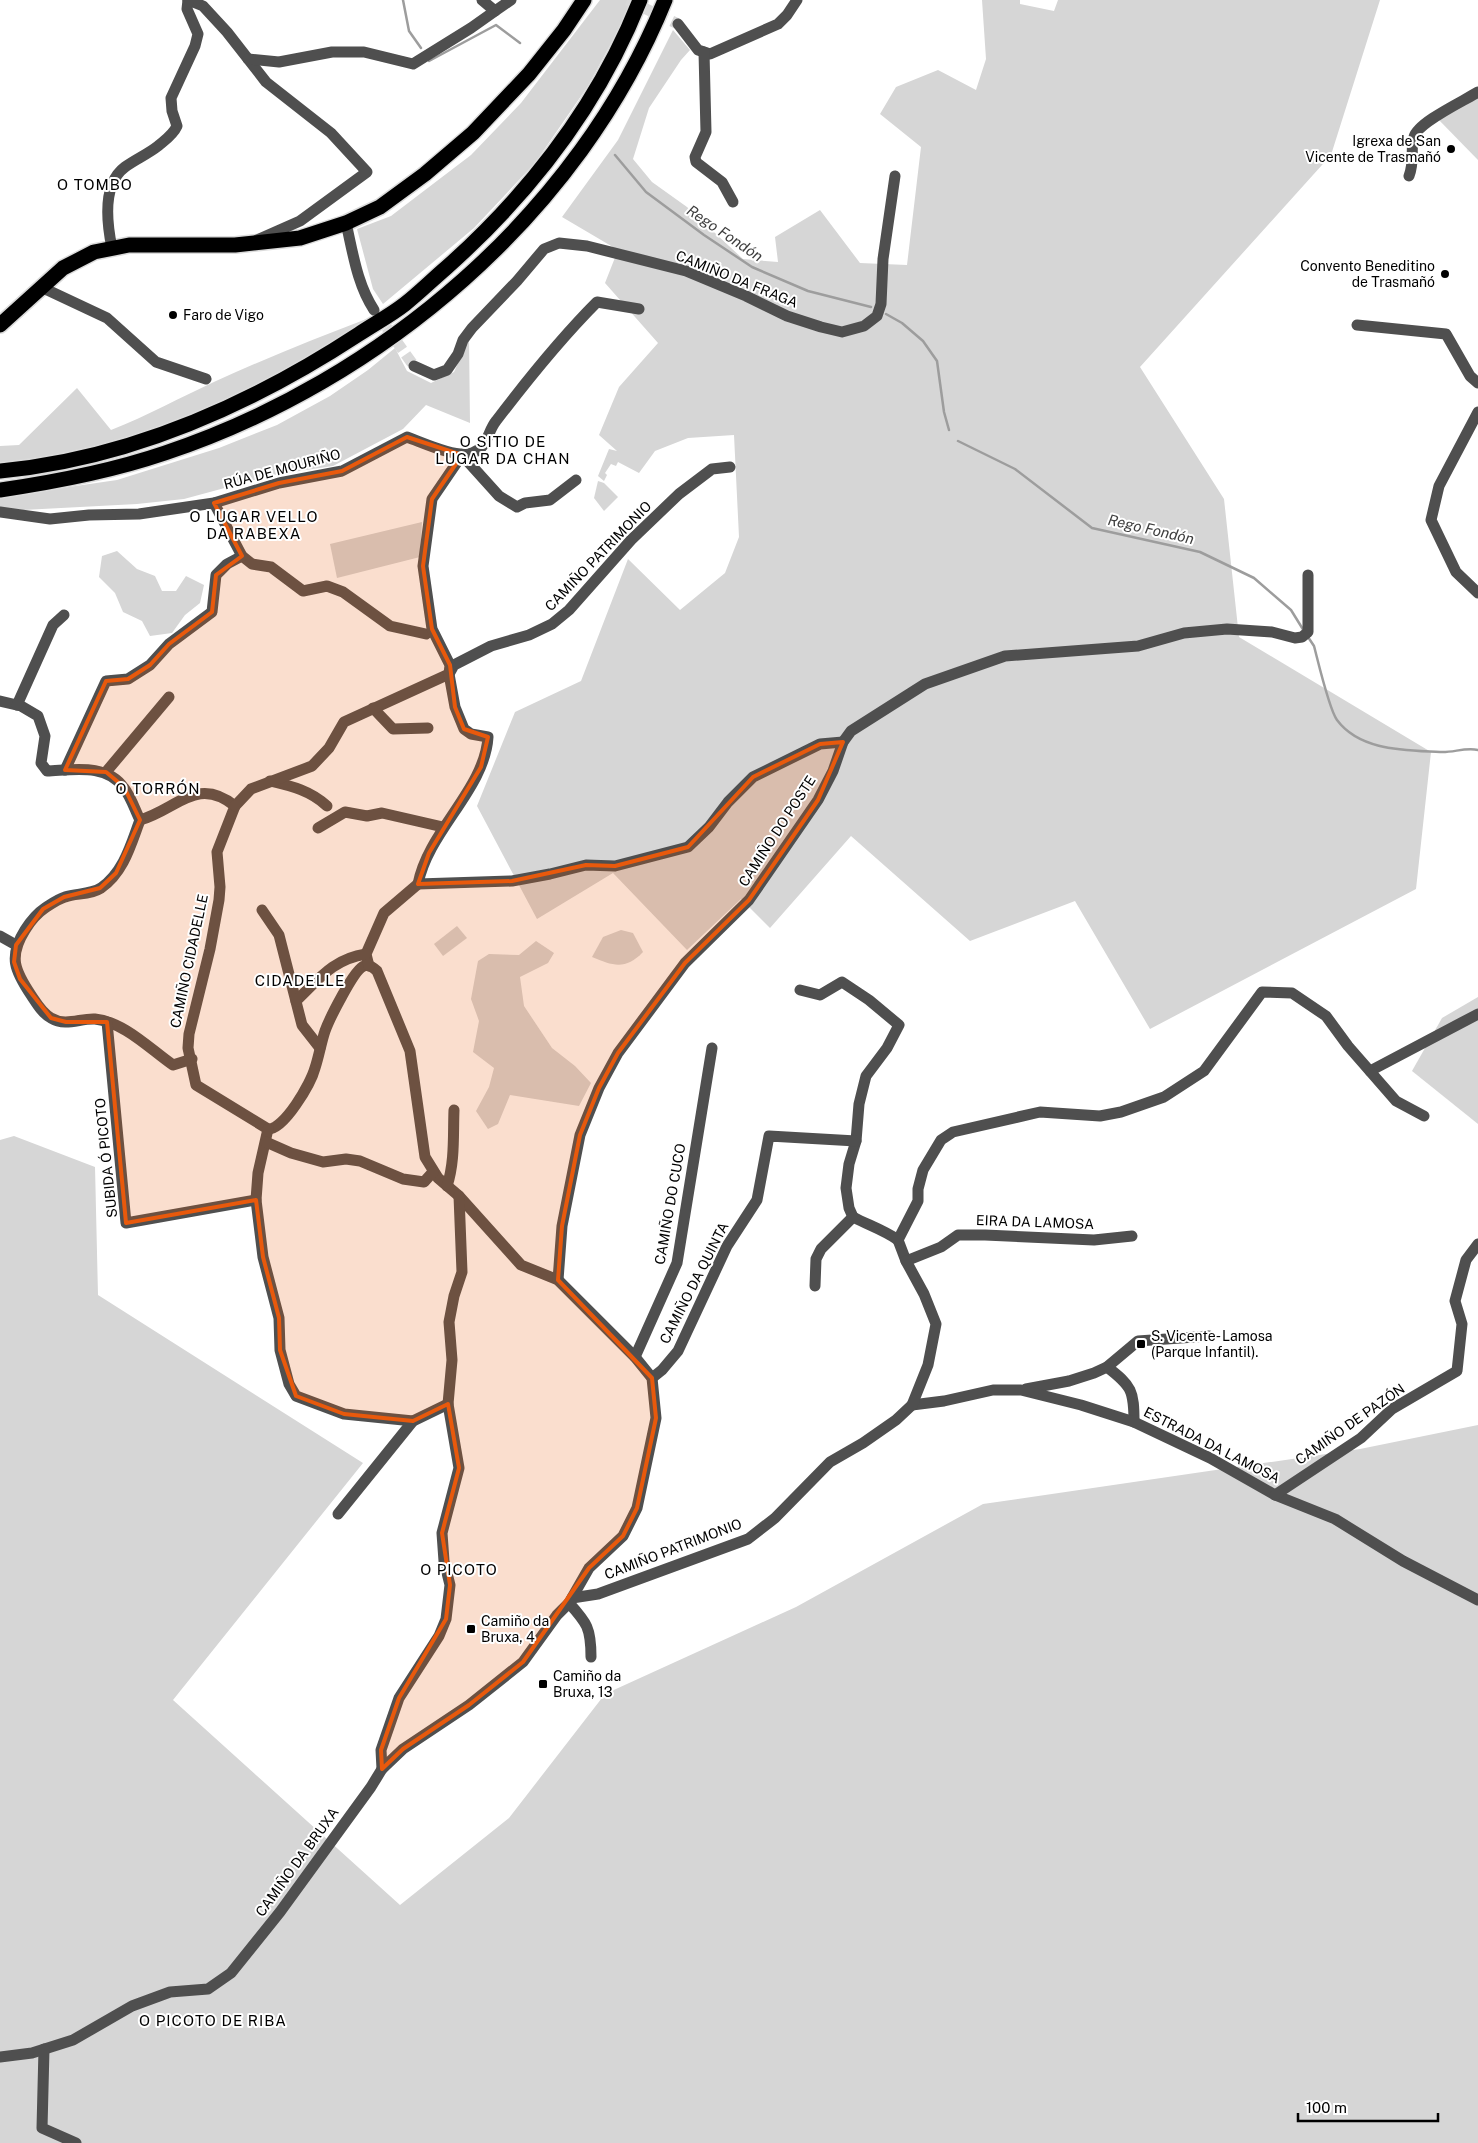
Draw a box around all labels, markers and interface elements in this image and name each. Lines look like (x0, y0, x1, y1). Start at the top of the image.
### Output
place label: Igrexa de San Vicente de Trasmañó (1305, 133, 1441, 165)
marker: Igrexa de San Vicente de Trasmañó (1445, 143, 1457, 155)
district label: O TOMBO (57, 176, 133, 193)
water label: Rego Fondón (684, 201, 766, 265)
street label: CAMIÑO DA FRAGA (674, 246, 801, 311)
place label: Convento Beneditino de Trasmañó (1300, 258, 1435, 290)
marker: Convento Beneditino de Trasmañó (1439, 268, 1451, 280)
place label: Faro de Vigo (183, 307, 264, 323)
marker: Faro de Vigo (167, 309, 179, 321)
district label: O SITIO DE LUGAR DA CHAN (435, 433, 571, 467)
street label: RÚA DE MOURIÑO (221, 444, 342, 492)
street label: CAMIÑO PATRIMONIO (541, 497, 654, 614)
district label: O LUGAR VELLO DA RABEXA (189, 508, 319, 542)
water label: Rego Fondón (1106, 511, 1196, 547)
street label: CAMIÑO DO POSTE (734, 772, 819, 889)
district label: O TORRÓN (116, 779, 200, 797)
street label: CAMIÑO CIDADELLE (166, 893, 211, 1029)
district label: CIDADELLE (255, 972, 345, 989)
street label: SUBIDA Ó PICOTO (90, 1097, 120, 1219)
street label: CAMIÑO DO CUCO (650, 1142, 689, 1266)
street label: EIRA DA LAMOSA (976, 1212, 1094, 1232)
street label: CAMIÑO DA QUINTA (656, 1219, 732, 1346)
place label: S. Vicente- Lamosa (Parque Infantil). (1151, 1328, 1273, 1360)
marker: S. Vicente- Lamosa (Parque Infantil). (1135, 1338, 1147, 1350)
street label: CAMIÑO DE PAZÓN (1291, 1379, 1408, 1468)
street label: ESTRADA DA LAMOSA (1141, 1404, 1283, 1486)
street label: CAMIÑO PATRIMONIO (602, 1514, 744, 1583)
district label: O PICOTO (420, 1561, 498, 1578)
place label: Camiño da Bruxa, 4 (481, 1613, 549, 1645)
marker: Camiño da Bruxa, 4 (465, 1623, 477, 1635)
place label: Camiño da Bruxa, 13 (553, 1668, 621, 1700)
marker: Camiño da Bruxa, 13 (537, 1678, 549, 1690)
street label: CAMIÑO DA BRUXA (251, 1804, 342, 1920)
district label: O PICOTO DE RIBA (139, 2012, 287, 2029)
scale bar (1298, 2090, 1438, 2122)
text: 100 m (1306, 2099, 1347, 2116)

